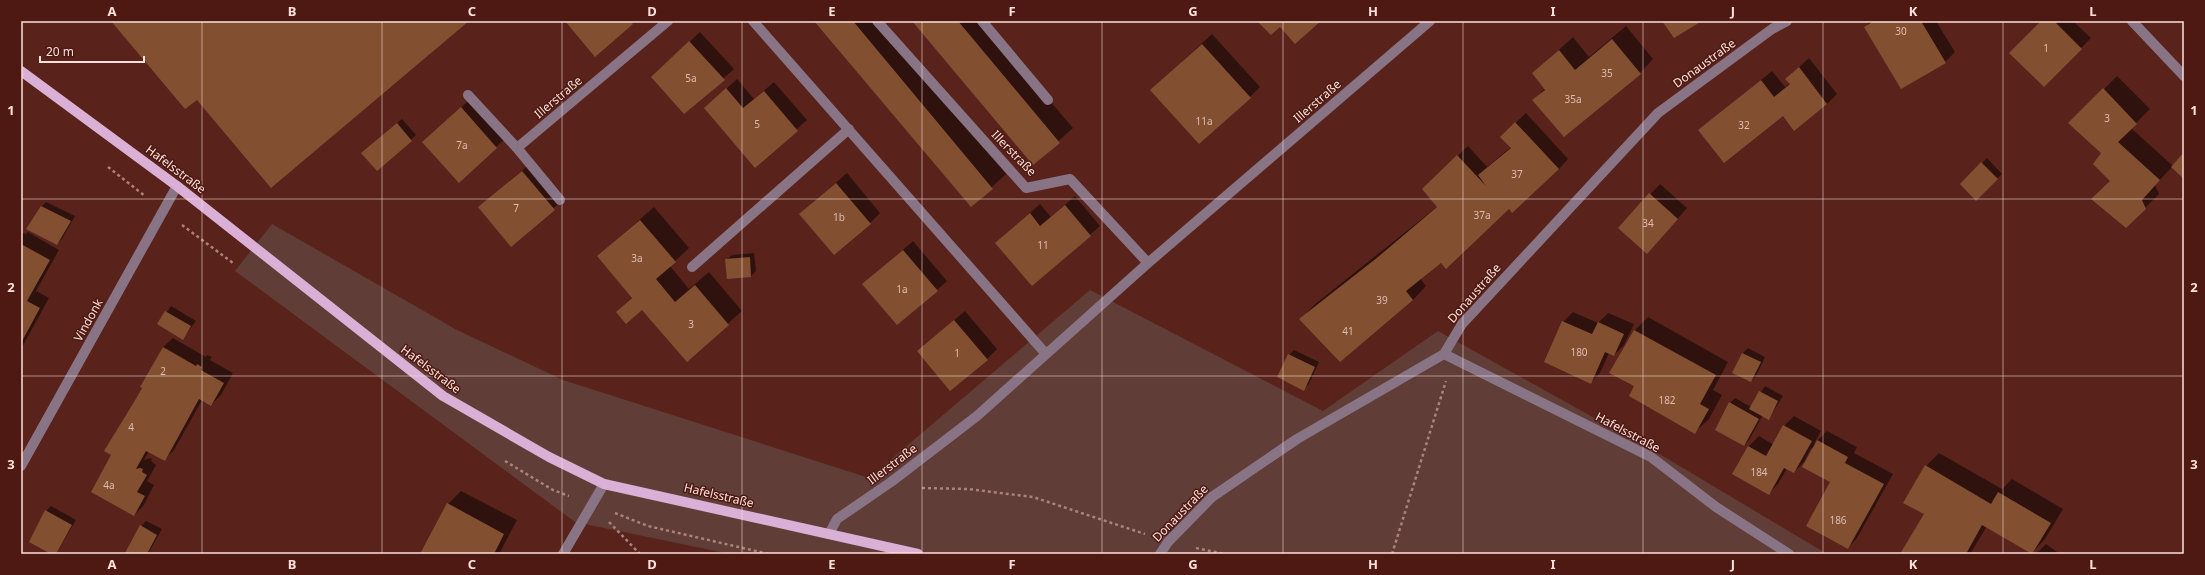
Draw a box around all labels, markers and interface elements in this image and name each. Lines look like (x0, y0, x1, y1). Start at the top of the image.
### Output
text: A (108, 2, 117, 20)
text: B (288, 2, 296, 20)
text: C (468, 2, 476, 20)
text: D (647, 2, 657, 20)
text: E (828, 2, 836, 20)
text: F (1008, 2, 1016, 20)
text: G (1188, 2, 1198, 20)
text: H (1368, 2, 1378, 20)
text: I (1550, 2, 1556, 20)
text: J (1730, 2, 1735, 20)
text: K (1909, 2, 1918, 20)
text: L (2089, 2, 2097, 20)
house number: 30 (1895, 24, 1907, 38)
street label: Donaustraße (1669, 34, 1739, 91)
scale bar (40, 38, 144, 64)
house number: 1 (2043, 41, 2049, 55)
text: 20 m (46, 43, 74, 60)
house number: 35 (1601, 66, 1613, 80)
house number: 5a (685, 71, 697, 85)
street label: Illerstraße (530, 72, 586, 122)
street label: Illerstraße (1290, 75, 1345, 126)
house number: 35a (1564, 92, 1582, 106)
text: 1 (7, 101, 15, 119)
text: 1 (2190, 101, 2198, 119)
house number: 3 (2104, 111, 2110, 125)
house number: 11a (1195, 114, 1213, 128)
house number: 5 (754, 117, 760, 131)
house number: 32 (1738, 118, 1750, 132)
street label: Illerstraße (988, 126, 1040, 180)
house number: 7a (456, 138, 468, 152)
street label: Hafelsstraße (142, 141, 210, 197)
house number: 37 (1511, 167, 1523, 181)
house number: 7 (513, 201, 519, 215)
house number: 37a (1473, 208, 1491, 222)
house number: 1b (833, 210, 845, 224)
house number: 34 (1642, 216, 1654, 230)
house number: 11 (1037, 238, 1049, 252)
house number: 3a (631, 251, 643, 265)
street label: Donaustraße (1443, 260, 1505, 326)
text: 2 (7, 278, 15, 296)
text: 2 (2190, 278, 2198, 296)
house number: 1a (896, 282, 908, 296)
house number: 39 (1376, 293, 1388, 307)
street label: Vindonk (69, 295, 107, 344)
house number: 3 (688, 317, 694, 331)
house number: 41 (1342, 324, 1354, 338)
street label: Hafelsstraße (397, 341, 465, 397)
house number: 180 (1570, 345, 1588, 359)
house number: 1 (954, 346, 960, 360)
house number: 2 (160, 364, 166, 378)
house number: 182 (1658, 393, 1676, 407)
street label: Hafelsstraße (1593, 408, 1664, 456)
house number: 4 (128, 420, 134, 434)
street label: Illerstraße (864, 440, 920, 488)
text: 3 (7, 455, 15, 473)
text: 3 (2190, 455, 2198, 473)
house number: 184 (1750, 465, 1768, 479)
house number: 4a (103, 478, 115, 492)
street label: Hafelsstraße (682, 479, 756, 511)
street label: Donaustraße (1148, 481, 1212, 545)
house number: 186 (1829, 513, 1847, 527)
text: A (108, 555, 117, 573)
text: B (288, 555, 296, 573)
text: C (468, 555, 476, 573)
text: D (647, 555, 657, 573)
text: E (828, 555, 836, 573)
text: F (1008, 555, 1016, 573)
text: G (1188, 555, 1198, 573)
text: H (1368, 555, 1378, 573)
text: I (1550, 555, 1556, 573)
text: J (1730, 555, 1735, 573)
text: K (1909, 555, 1918, 573)
text: L (2089, 555, 2097, 573)

